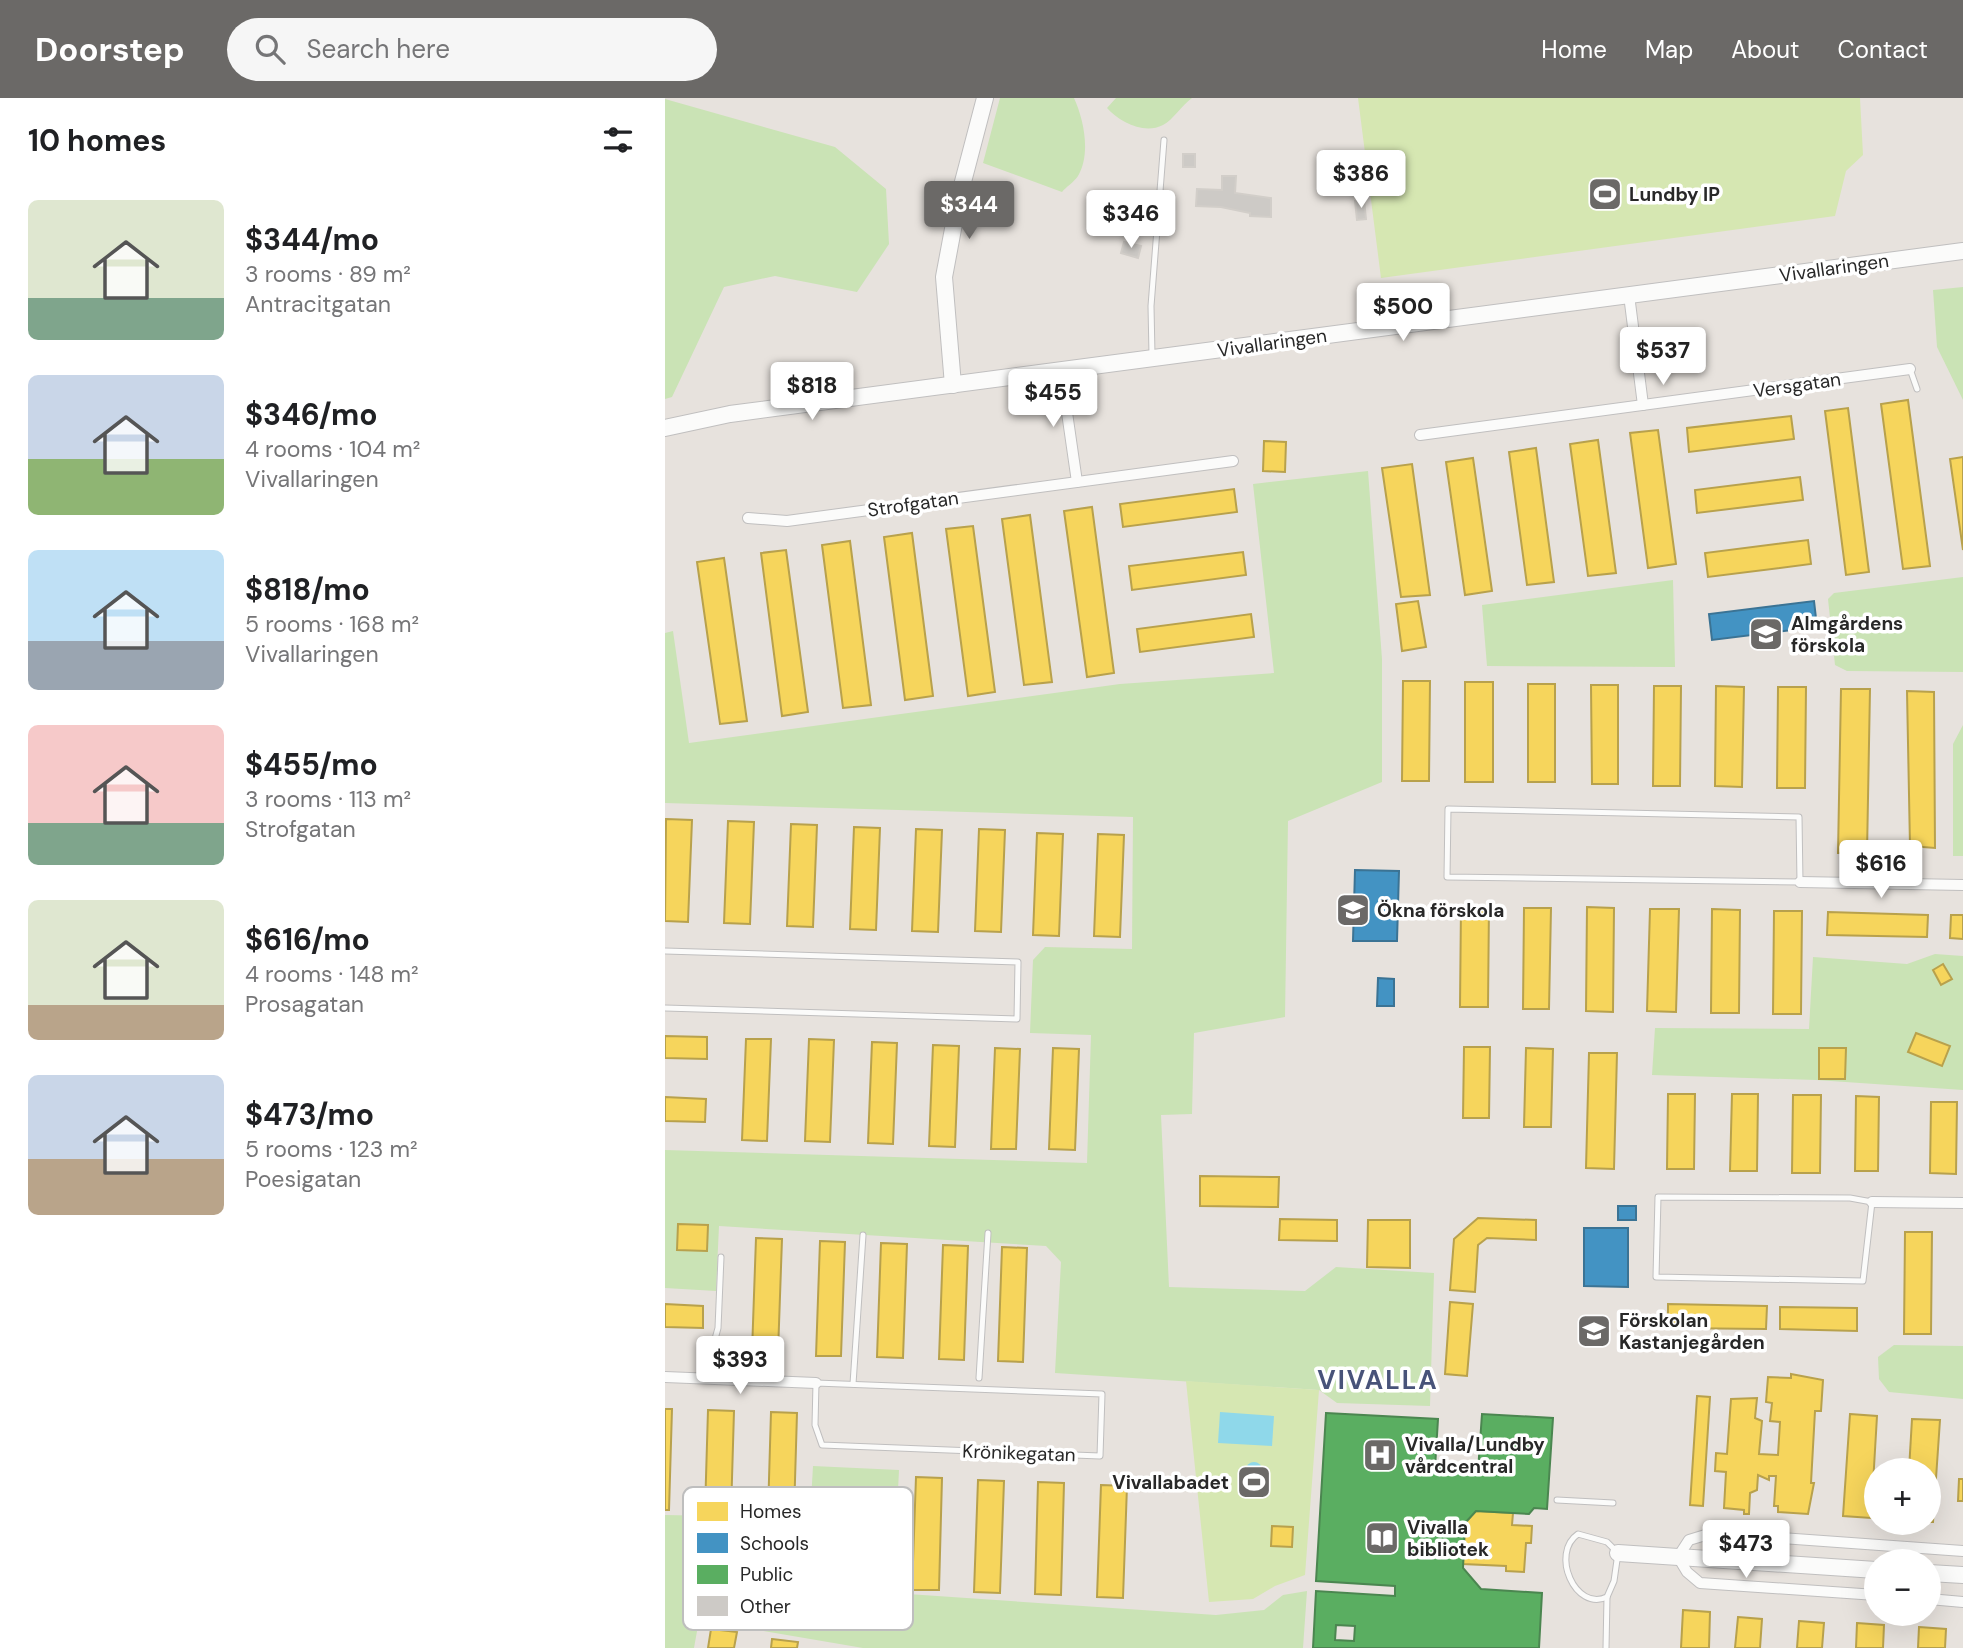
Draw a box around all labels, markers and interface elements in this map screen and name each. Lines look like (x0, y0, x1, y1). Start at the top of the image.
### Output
search box (227, 18, 717, 81)
text: Doorstep (35, 28, 185, 71)
icon: search (251, 30, 289, 68)
text: Search here (307, 32, 450, 66)
text: Home (1541, 34, 1607, 65)
text: Map (1645, 34, 1693, 65)
text: About (1731, 34, 1800, 65)
text: Contact (1838, 34, 1928, 65)
text: 10 homes (28, 121, 166, 160)
icon: filters (599, 121, 637, 159)
pin: $386 (1320, 150, 1402, 210)
text: $386 (1333, 158, 1389, 188)
sports icon: Lundby IP (1586, 175, 1624, 213)
pin: $344 (928, 181, 1010, 241)
place label: Lundby IP (1629, 182, 1720, 207)
text: $344 (940, 189, 998, 219)
pin: $346 (1090, 190, 1172, 250)
text: $346 (1102, 198, 1160, 228)
text: $344/mo (245, 220, 379, 259)
icon: home (84, 228, 168, 312)
street label: Vivallaringen (1778, 248, 1890, 288)
text: 3 rooms · 89 m² (245, 259, 411, 289)
pin: $500 (1362, 284, 1444, 343)
text: Antracitgatan (245, 289, 391, 319)
text: $500 (1373, 291, 1433, 321)
street label: Vivallaringen (1216, 323, 1328, 363)
pin: $537 (1622, 328, 1704, 387)
text: $537 (1636, 335, 1690, 365)
pin: $818 (771, 362, 853, 422)
street label: Versgatan (1752, 366, 1842, 404)
text: $818 (787, 370, 837, 400)
pin: $455 (1012, 370, 1094, 429)
text: $455 (1024, 377, 1082, 407)
text: $346/mo (245, 395, 377, 434)
icon: home (84, 403, 168, 487)
text: 4 rooms · 104 m² (245, 434, 420, 464)
text: Vivallaringen (245, 464, 379, 494)
street label: Strofgatan (866, 485, 960, 523)
text: $818/mo (245, 570, 370, 609)
icon: home (84, 578, 168, 662)
text: 5 rooms · 168 m² (245, 609, 419, 639)
place label: Almgårdens förskola (1791, 611, 1903, 658)
school or university icon: Almgårdens förskola (1747, 615, 1785, 653)
text: Vivallaringen (245, 639, 379, 669)
text: $455/mo (245, 745, 378, 784)
icon: home (84, 753, 168, 837)
text: 3 rooms · 113 m² (245, 784, 411, 814)
text: Strofgatan (245, 814, 356, 844)
pin: $616 (1840, 840, 1922, 900)
text: $616 (1855, 848, 1907, 878)
school or university icon: Ökna förskola (1334, 891, 1372, 929)
place label: Ökna förskola (1377, 898, 1504, 923)
text: $616/mo (245, 920, 370, 959)
icon: home (84, 928, 168, 1012)
text: 4 rooms · 148 m² (245, 959, 419, 989)
text: Prosagatan (245, 989, 364, 1019)
text: $473/mo (245, 1095, 374, 1134)
icon: home (84, 1103, 168, 1187)
text: 5 rooms · 123 m² (245, 1134, 418, 1164)
text: Poesigatan (245, 1164, 361, 1194)
place label: Förskolan Kastanjegården (1619, 1308, 1765, 1355)
school or university icon: Förskolan Kastanjegården (1575, 1312, 1613, 1350)
pin: $393 (699, 1336, 781, 1396)
text: $393 (712, 1344, 768, 1374)
district label: VIVALLA (1317, 1363, 1439, 1397)
place label: Vivalla/Lundby vårdcentral (1405, 1432, 1545, 1479)
hospital icon: Vivalla/Lundby vårdcentral (1361, 1436, 1399, 1474)
street label: Krönikegatan (962, 1439, 1076, 1467)
map controls (1864, 1458, 1941, 1626)
button: + (1864, 1458, 1941, 1535)
sports icon: Vivallabadet (1235, 1463, 1273, 1501)
place label: Vivallabadet (1112, 1470, 1229, 1495)
legend (683, 1487, 913, 1630)
text: Homes (740, 1499, 801, 1524)
place label: Vivalla bibliotek (1407, 1515, 1489, 1562)
library icon: Vivalla bibliotek (1363, 1519, 1401, 1557)
pin: $473 (1705, 1520, 1787, 1580)
text: $473 (1719, 1528, 1773, 1558)
text: Schools (740, 1531, 809, 1556)
button: − (1864, 1549, 1941, 1626)
text: Public (740, 1562, 793, 1587)
text: Other (740, 1594, 791, 1619)

